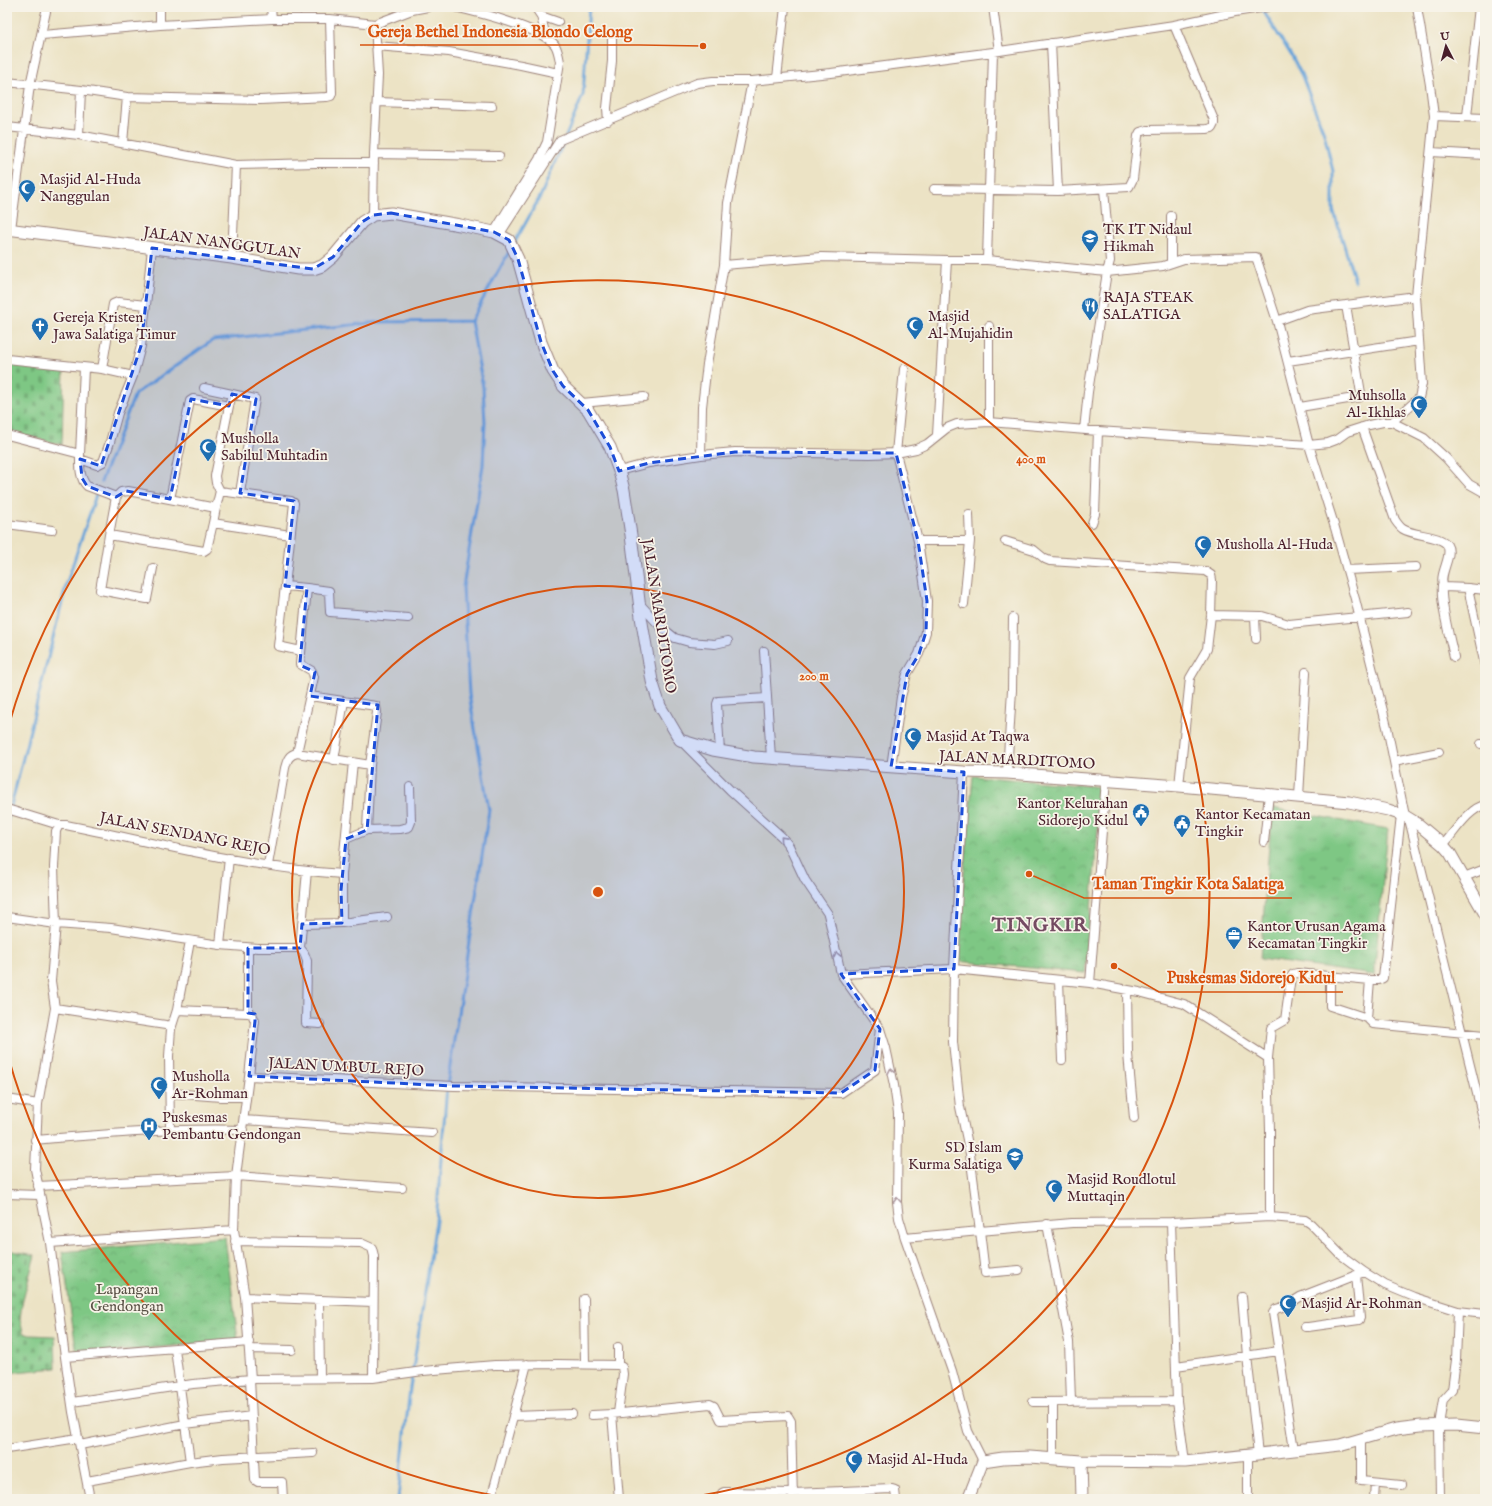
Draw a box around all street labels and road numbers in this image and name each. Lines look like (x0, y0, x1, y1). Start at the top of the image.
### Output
street label: JALAN NANGGULAN (140, 222, 302, 263)
street label: JALAN MARDITOMO (637, 535, 681, 695)
street label: JALAN MARDITOMO (936, 746, 1096, 774)
street label: JALAN SENDANG REJO (96, 808, 272, 860)
street label: JALAN UMBUL REJO (266, 1053, 424, 1081)

